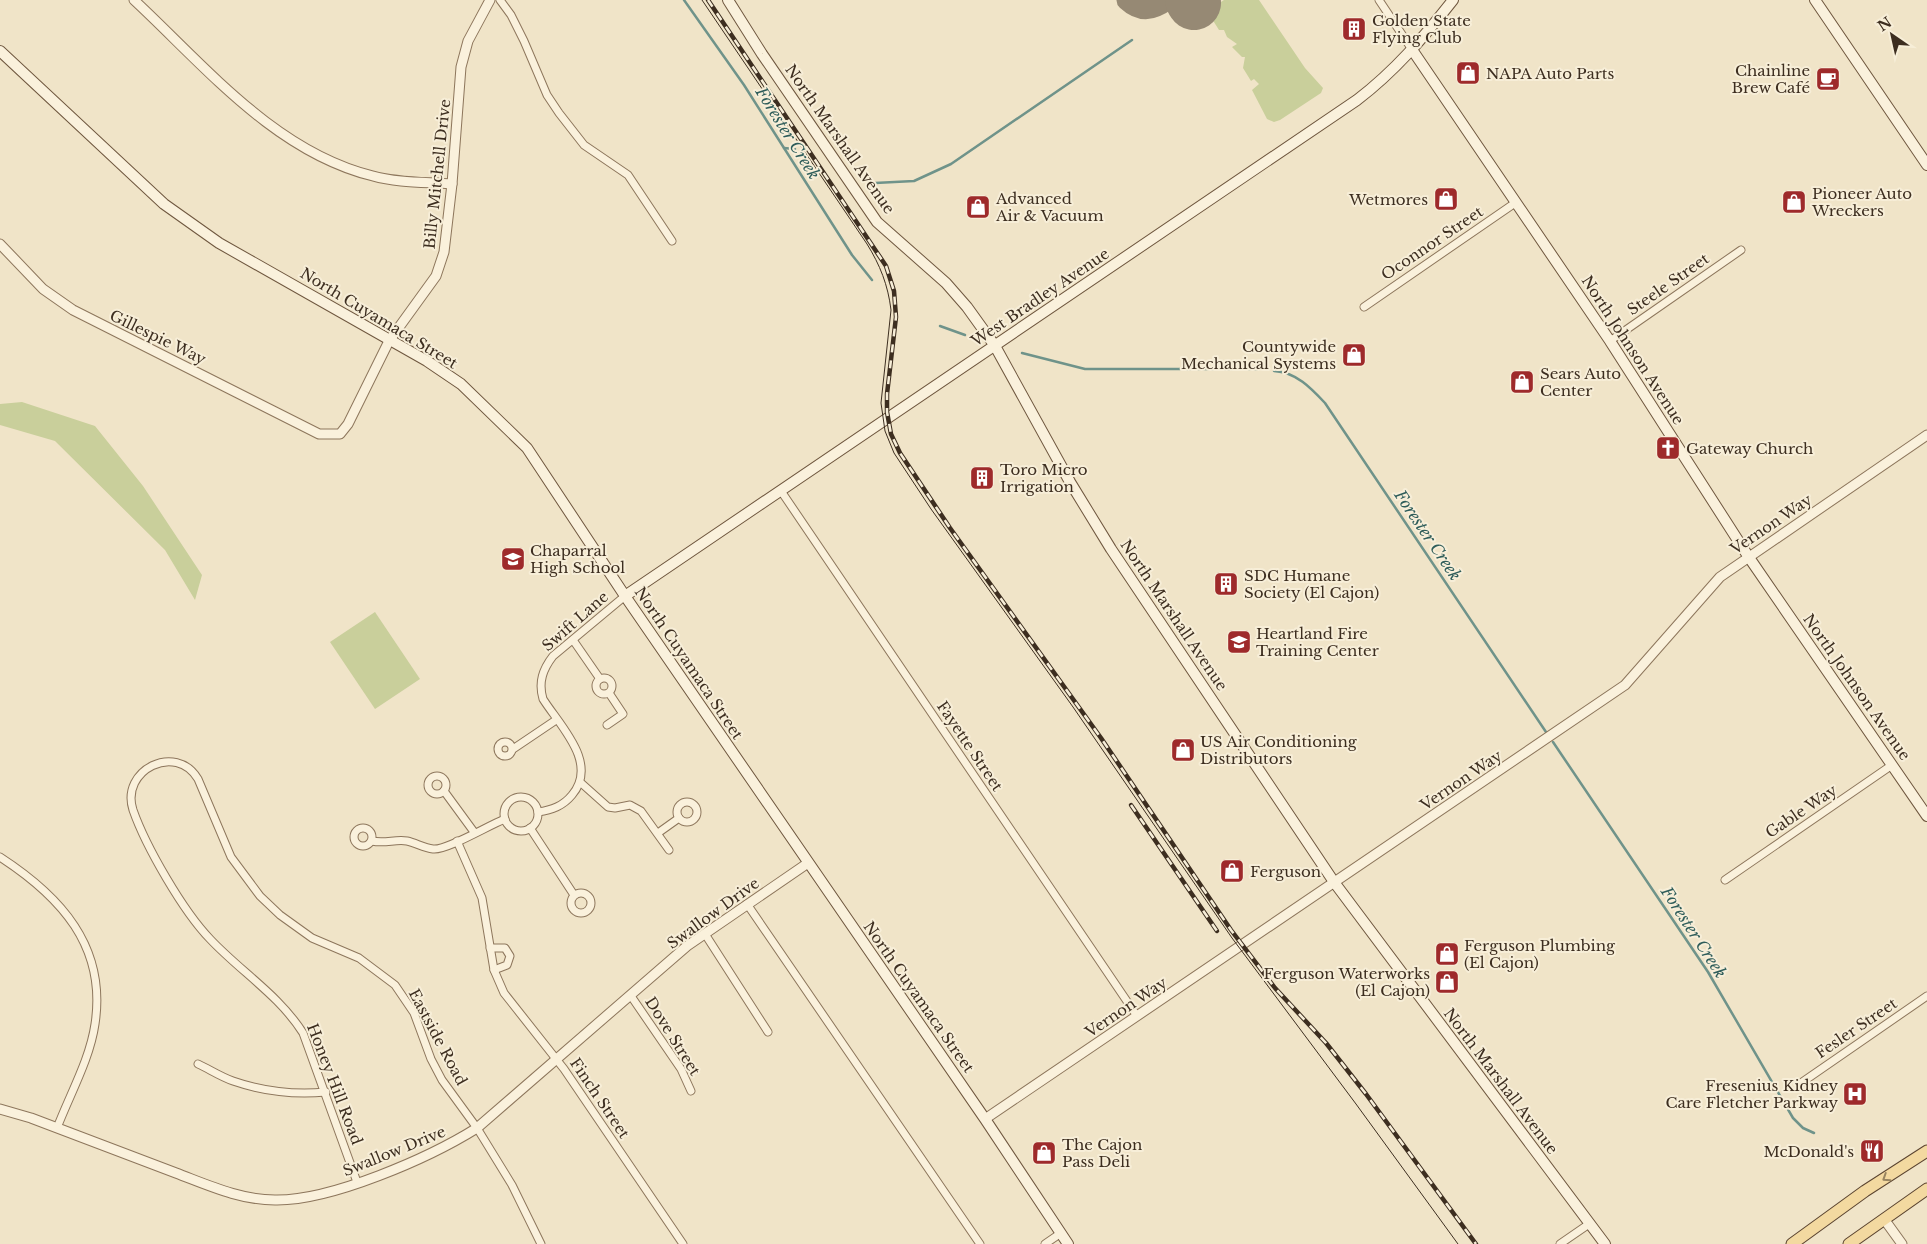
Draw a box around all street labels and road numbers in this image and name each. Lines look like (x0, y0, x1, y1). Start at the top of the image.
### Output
street label: North Marshall Avenue (781, 61, 899, 217)
street label: Billy Mitchell Drive (420, 98, 454, 250)
street label: Oconnor Street (1377, 202, 1487, 284)
street label: West Bradley Avenue (967, 244, 1113, 351)
street label: Steele Street (1623, 249, 1713, 319)
street label: North Cuyamaca Street (297, 263, 461, 373)
street label: North Johnson Avenue (1578, 272, 1688, 428)
street label: Gillespie Way (107, 305, 210, 369)
street label: Vernon Way (1726, 490, 1816, 559)
street label: North Marshall Avenue (1116, 536, 1232, 694)
street label: North Cuyamaca Street (631, 583, 747, 743)
street label: Swift Lane (538, 587, 612, 655)
street label: North Johnson Avenue (1799, 610, 1915, 764)
street label: Fayette Street (933, 697, 1007, 795)
street label: Vernon Way (1416, 746, 1506, 815)
street label: Gable Way (1762, 780, 1841, 842)
street label: Swallow Drive (663, 873, 763, 953)
street label: North Cuyamaca Street (860, 918, 979, 1077)
street label: Vernon Way (1081, 973, 1171, 1042)
street label: Eastside Road (405, 986, 471, 1088)
street label: Dove Street (641, 993, 705, 1079)
street label: Fesler Street (1812, 994, 1901, 1062)
street label: North Marshall Avenue (1440, 1004, 1562, 1158)
street label: Honey Hill Road (303, 1021, 367, 1147)
street label: Finch Street (566, 1054, 634, 1142)
street label: Swallow Drive (340, 1122, 448, 1180)

